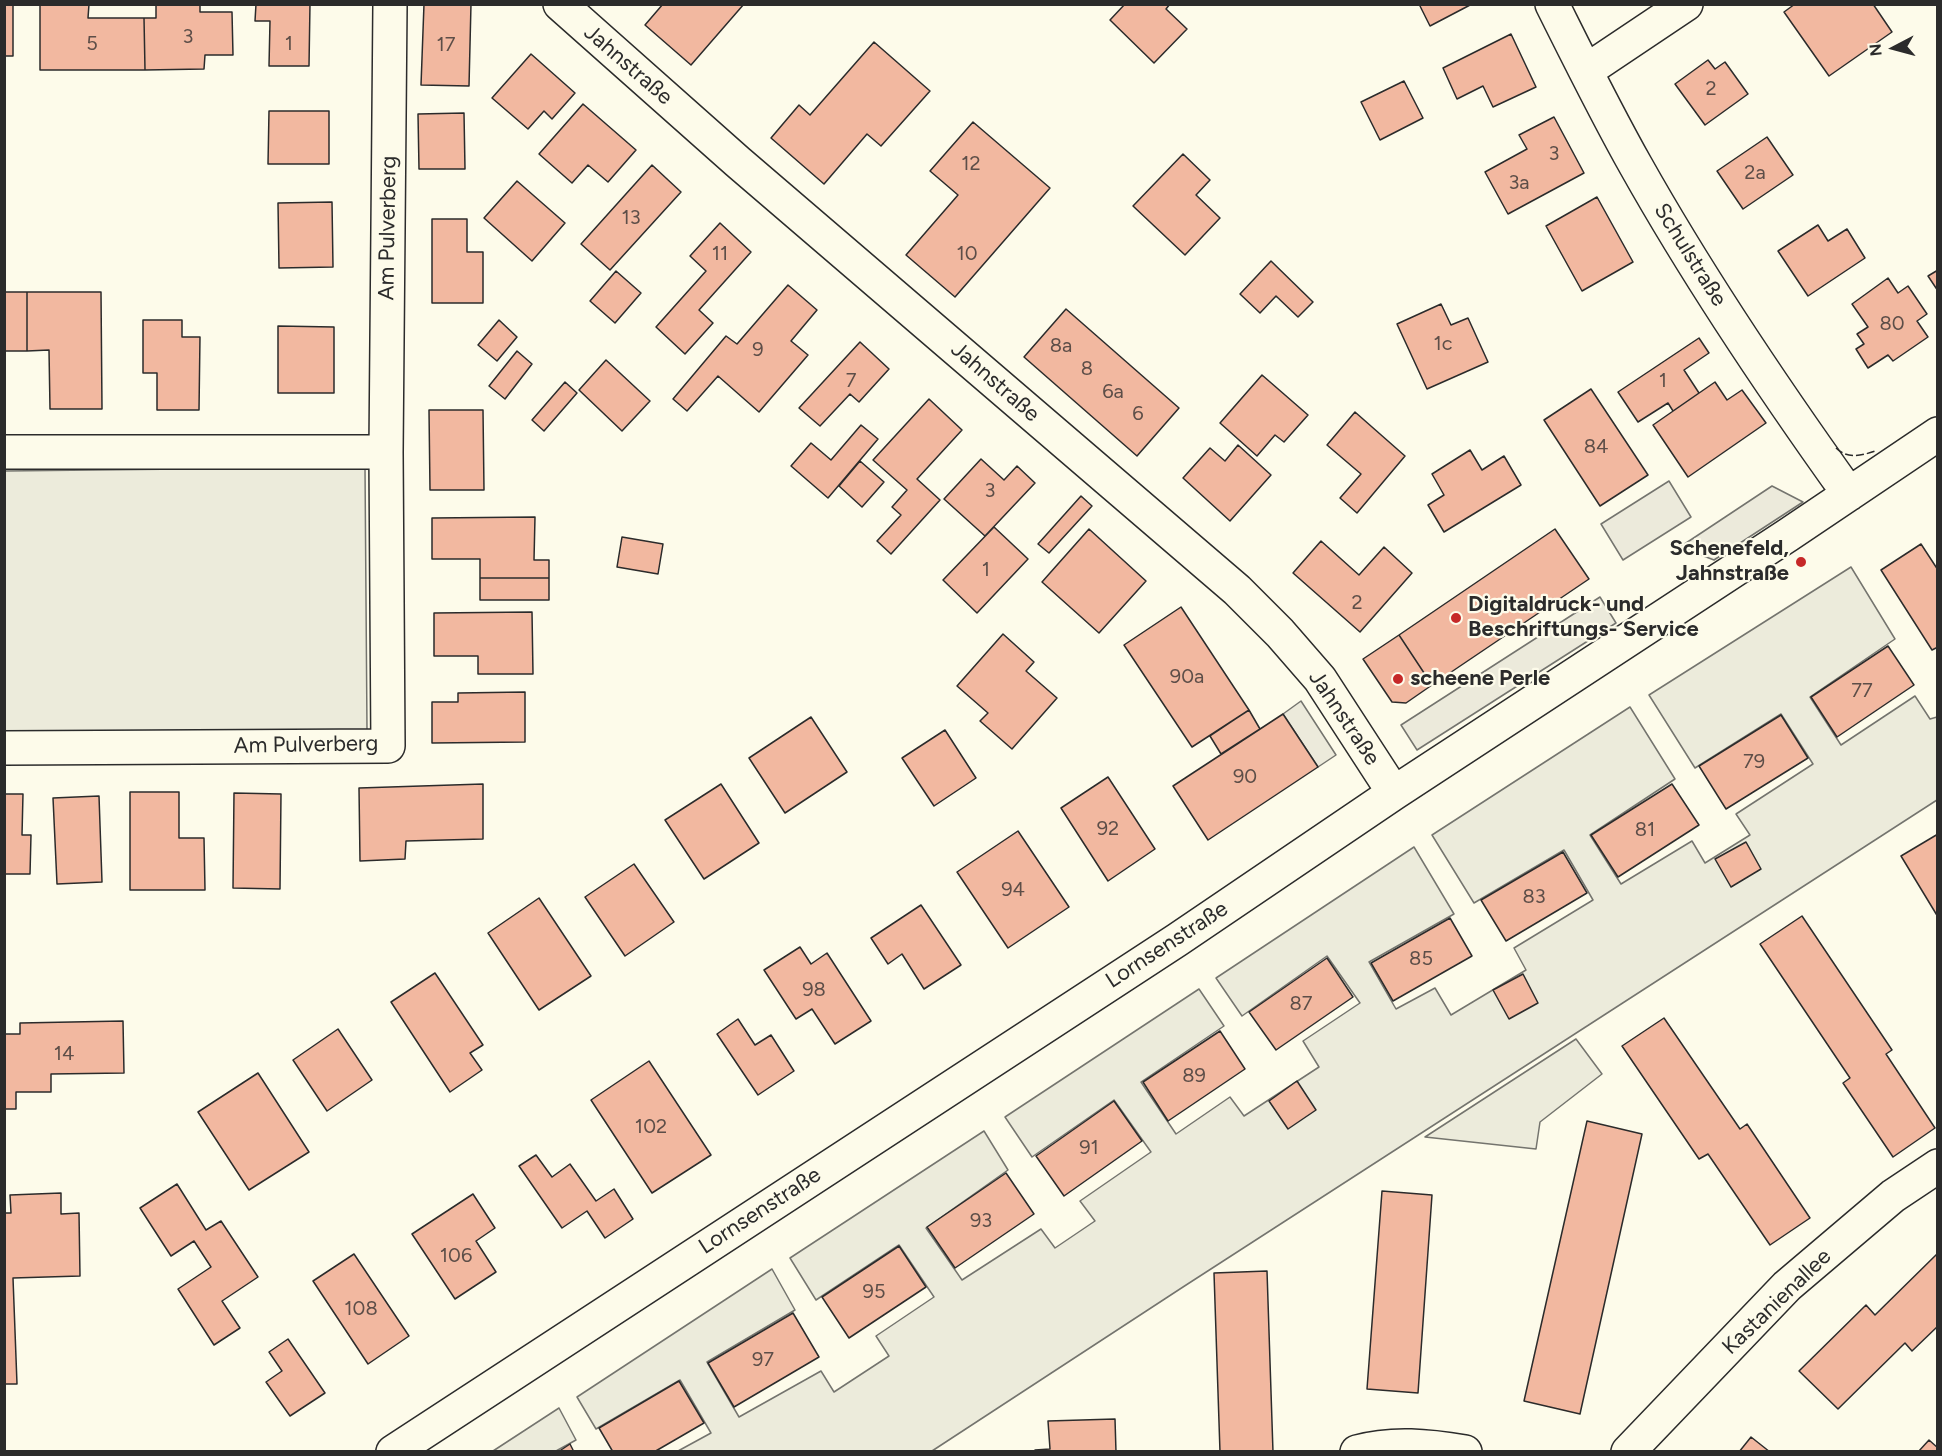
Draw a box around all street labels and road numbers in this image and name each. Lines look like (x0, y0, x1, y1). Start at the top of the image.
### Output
street label: Jahnstraße (578, 19, 678, 111)
street label: Am Pulverberg (374, 155, 402, 301)
street label: Schulstraße (1648, 199, 1732, 311)
street label: Jahnstraße (945, 336, 1045, 428)
street label: Jahnstraße (1303, 666, 1385, 770)
street label: Am Pulverberg (233, 731, 379, 759)
street label: Lornsenstraße (1101, 896, 1233, 994)
street label: Lornsenstraße (694, 1162, 826, 1260)
street label: Kastanienallee (1717, 1244, 1837, 1360)

